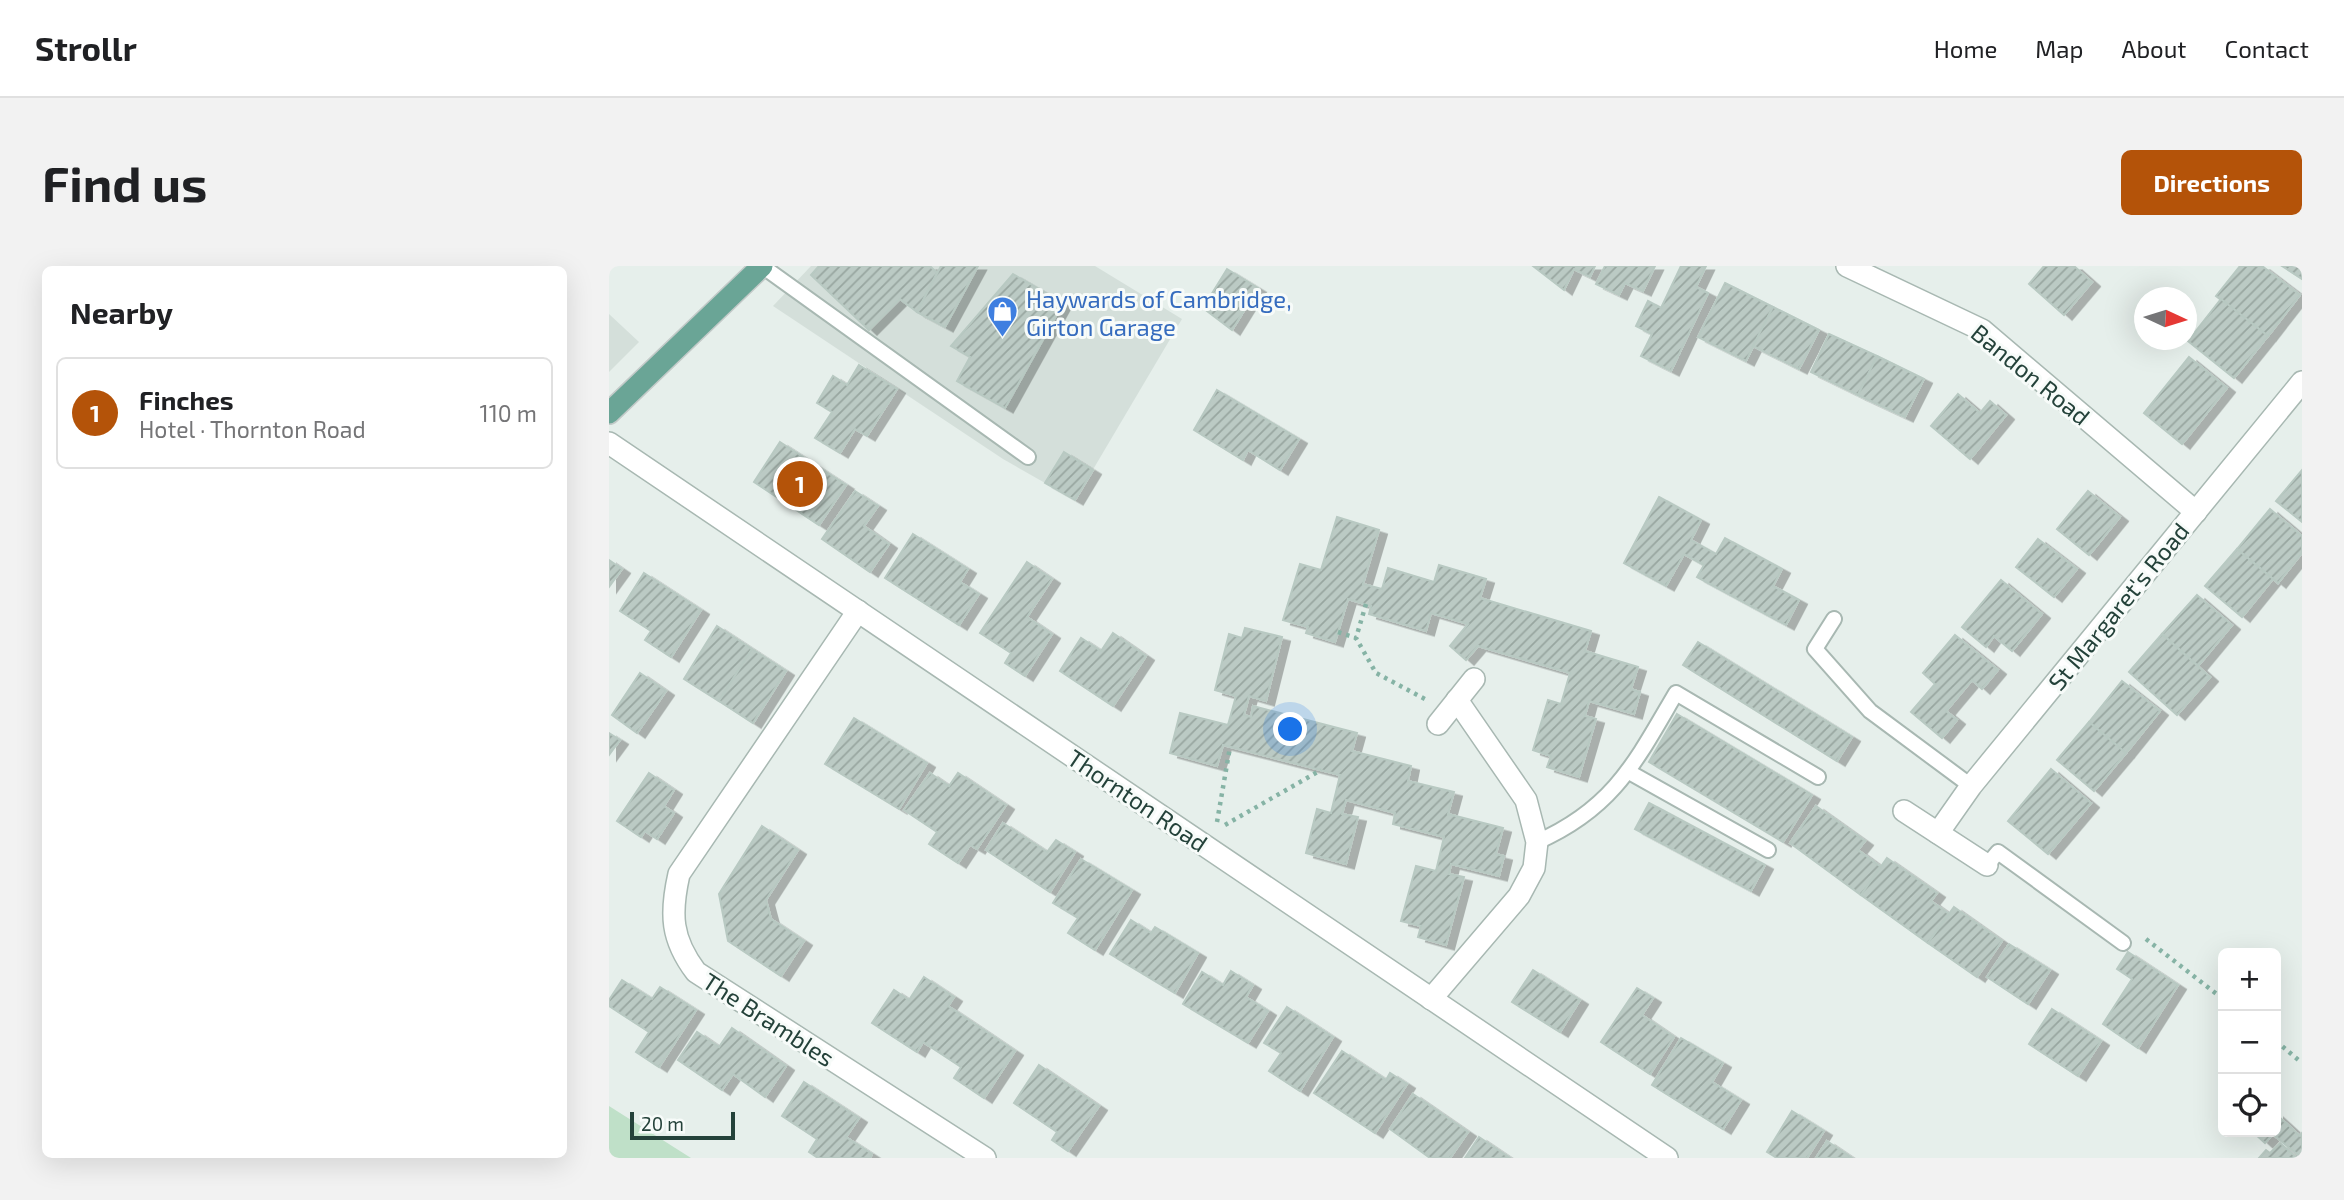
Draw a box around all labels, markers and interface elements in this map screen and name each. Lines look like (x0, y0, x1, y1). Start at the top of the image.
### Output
text: Strollr (35, 28, 137, 68)
text: Home (1934, 34, 1997, 63)
text: Map (2035, 34, 2083, 63)
text: About (2121, 34, 2187, 63)
text: Contact (2225, 34, 2309, 63)
button: Directions (2121, 150, 2302, 215)
text: Find us (42, 153, 207, 212)
place label: Haywards of Cambridge, Girton Garage (1026, 284, 1292, 341)
north arrow (2134, 287, 2197, 350)
text: Nearby (70, 294, 173, 330)
shop icon: Haywards of Cambridge, Girton Garage (986, 295, 1020, 339)
street label: Bandon Road (1966, 317, 2096, 431)
text: Finches (139, 384, 234, 415)
text: 1 (90, 399, 100, 427)
text: 110 m (480, 399, 537, 427)
text: Hotel · Thornton Road (139, 415, 366, 443)
pin: 1 (777, 458, 823, 510)
street label: St Margaret's Road (2042, 516, 2194, 696)
your location (1273, 712, 1307, 746)
street label: Thornton Road (1063, 743, 1213, 857)
map controls (2218, 948, 2281, 1137)
button: + (2218, 948, 2281, 1011)
street label: The Brambles (698, 966, 840, 1072)
button: − (2218, 1011, 2281, 1074)
button: locate (2218, 1074, 2281, 1137)
scale bar (630, 1109, 735, 1141)
text: 20 m (641, 1112, 684, 1135)

